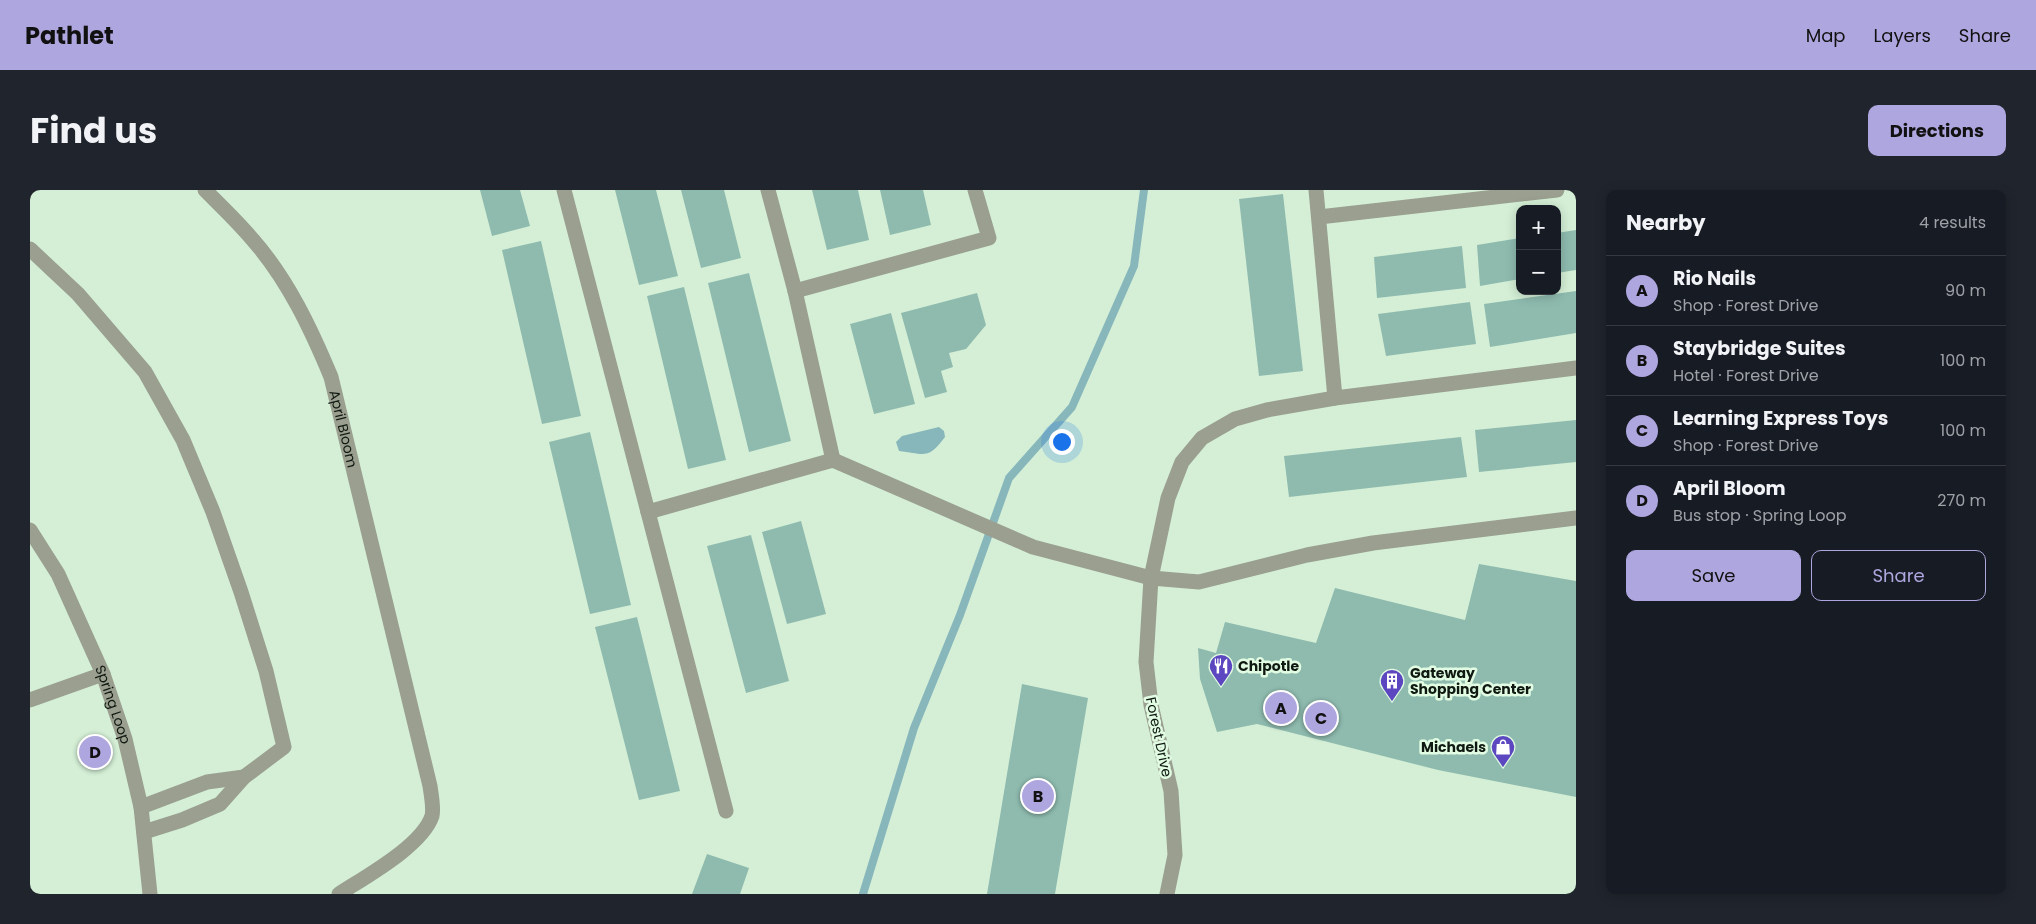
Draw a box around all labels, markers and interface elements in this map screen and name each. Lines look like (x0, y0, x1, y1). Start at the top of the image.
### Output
text: Pathlet (25, 19, 114, 52)
text: Map (1806, 23, 1846, 48)
text: Layers (1874, 23, 1931, 48)
text: Share (1959, 23, 2011, 48)
button: Directions (1868, 105, 2006, 156)
text: Find us (30, 106, 157, 155)
map controls (1516, 205, 1561, 295)
button: + (1516, 205, 1561, 250)
text: Nearby (1626, 208, 1706, 237)
text: 4 results (1919, 211, 1986, 234)
button: − (1516, 250, 1561, 295)
text: Rio Nails (1673, 265, 1756, 292)
text: A (1636, 279, 1648, 302)
text: 90 m (1945, 279, 1986, 302)
text: Shop · Forest Drive (1673, 294, 1818, 317)
text: Staybridge Suites (1673, 335, 1846, 362)
text: B (1637, 349, 1647, 372)
text: 100 m (1940, 349, 1986, 372)
text: Hotel · Forest Drive (1673, 364, 1819, 387)
street label: April Bloom (325, 388, 363, 470)
text: Learning Express Toys (1673, 405, 1888, 432)
text: C (1636, 419, 1648, 442)
text: 100 m (1940, 419, 1986, 442)
your location (1049, 429, 1075, 455)
text: Shop · Forest Drive (1673, 434, 1818, 457)
text: April Bloom (1673, 475, 1786, 502)
text: D (1636, 489, 1648, 512)
text: 270 m (1937, 489, 1986, 512)
text: Bus stop · Spring Loop (1673, 504, 1847, 527)
button: Save (1626, 550, 1801, 601)
button: Share (1811, 550, 1986, 601)
restaurant icon: Chipotle (1208, 653, 1234, 687)
place label: Chipotle (1238, 656, 1299, 676)
street label: Spring Loop (90, 662, 136, 747)
place label: Gateway Shopping Center (1410, 663, 1531, 699)
building icon: Gateway Shopping Center (1379, 668, 1405, 702)
pin: A (1265, 689, 1297, 727)
street label: Forest Drive (1141, 695, 1177, 779)
pin: C (1305, 699, 1337, 737)
pin: D (79, 733, 111, 771)
shop icon: Michaels (1490, 734, 1516, 768)
place label: Michaels (1421, 737, 1486, 757)
pin: B (1022, 777, 1054, 815)

